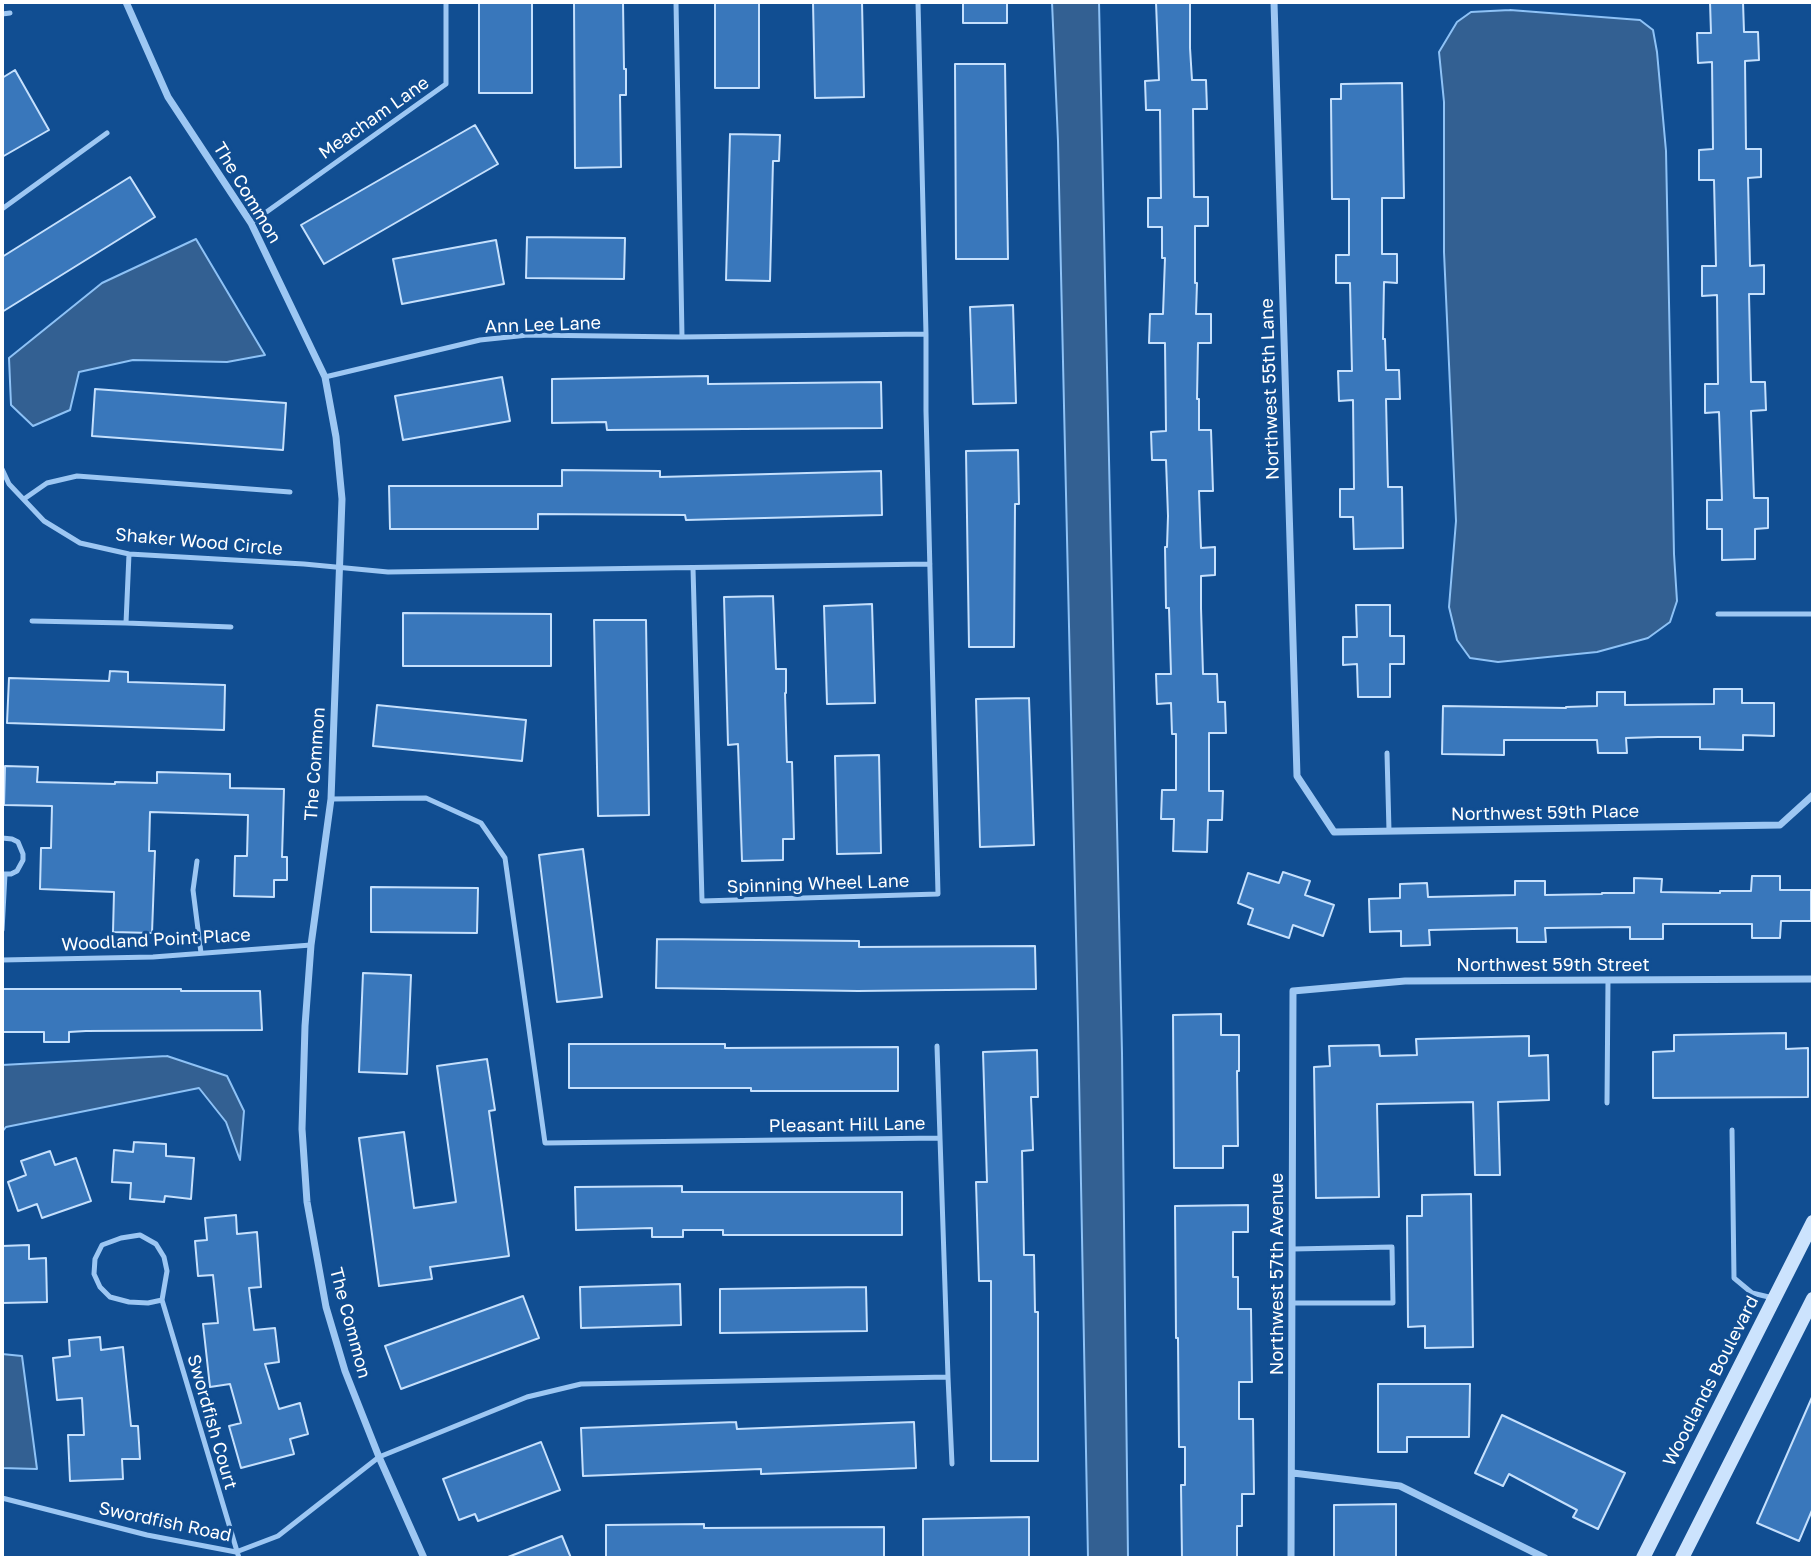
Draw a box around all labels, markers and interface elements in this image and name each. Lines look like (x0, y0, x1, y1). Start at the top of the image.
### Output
street label: Meacham Lane (315, 72, 433, 164)
street label: The Common (208, 139, 286, 247)
street label: Northwest 55th Lane (1256, 298, 1284, 480)
street label: Ann Lee Lane (485, 312, 601, 338)
street label: Shaker Wood Circle (114, 524, 284, 560)
street label: The Common (300, 706, 330, 822)
street label: Northwest 59th Place (1451, 801, 1639, 825)
street label: Spinning Wheel Lane (726, 870, 910, 898)
street label: Woodland Point Place (61, 924, 251, 956)
street label: Northwest 59th Street (1456, 954, 1650, 976)
street label: Pleasant Hill Lane (768, 1113, 926, 1137)
street label: Northwest 57th Avenue (1266, 1173, 1288, 1375)
street label: The Common (325, 1265, 375, 1381)
street label: Woodlands Boulevard (1659, 1292, 1763, 1470)
street label: Swordfish Court (182, 1352, 242, 1492)
street label: Swordfish Road (97, 1497, 233, 1547)

